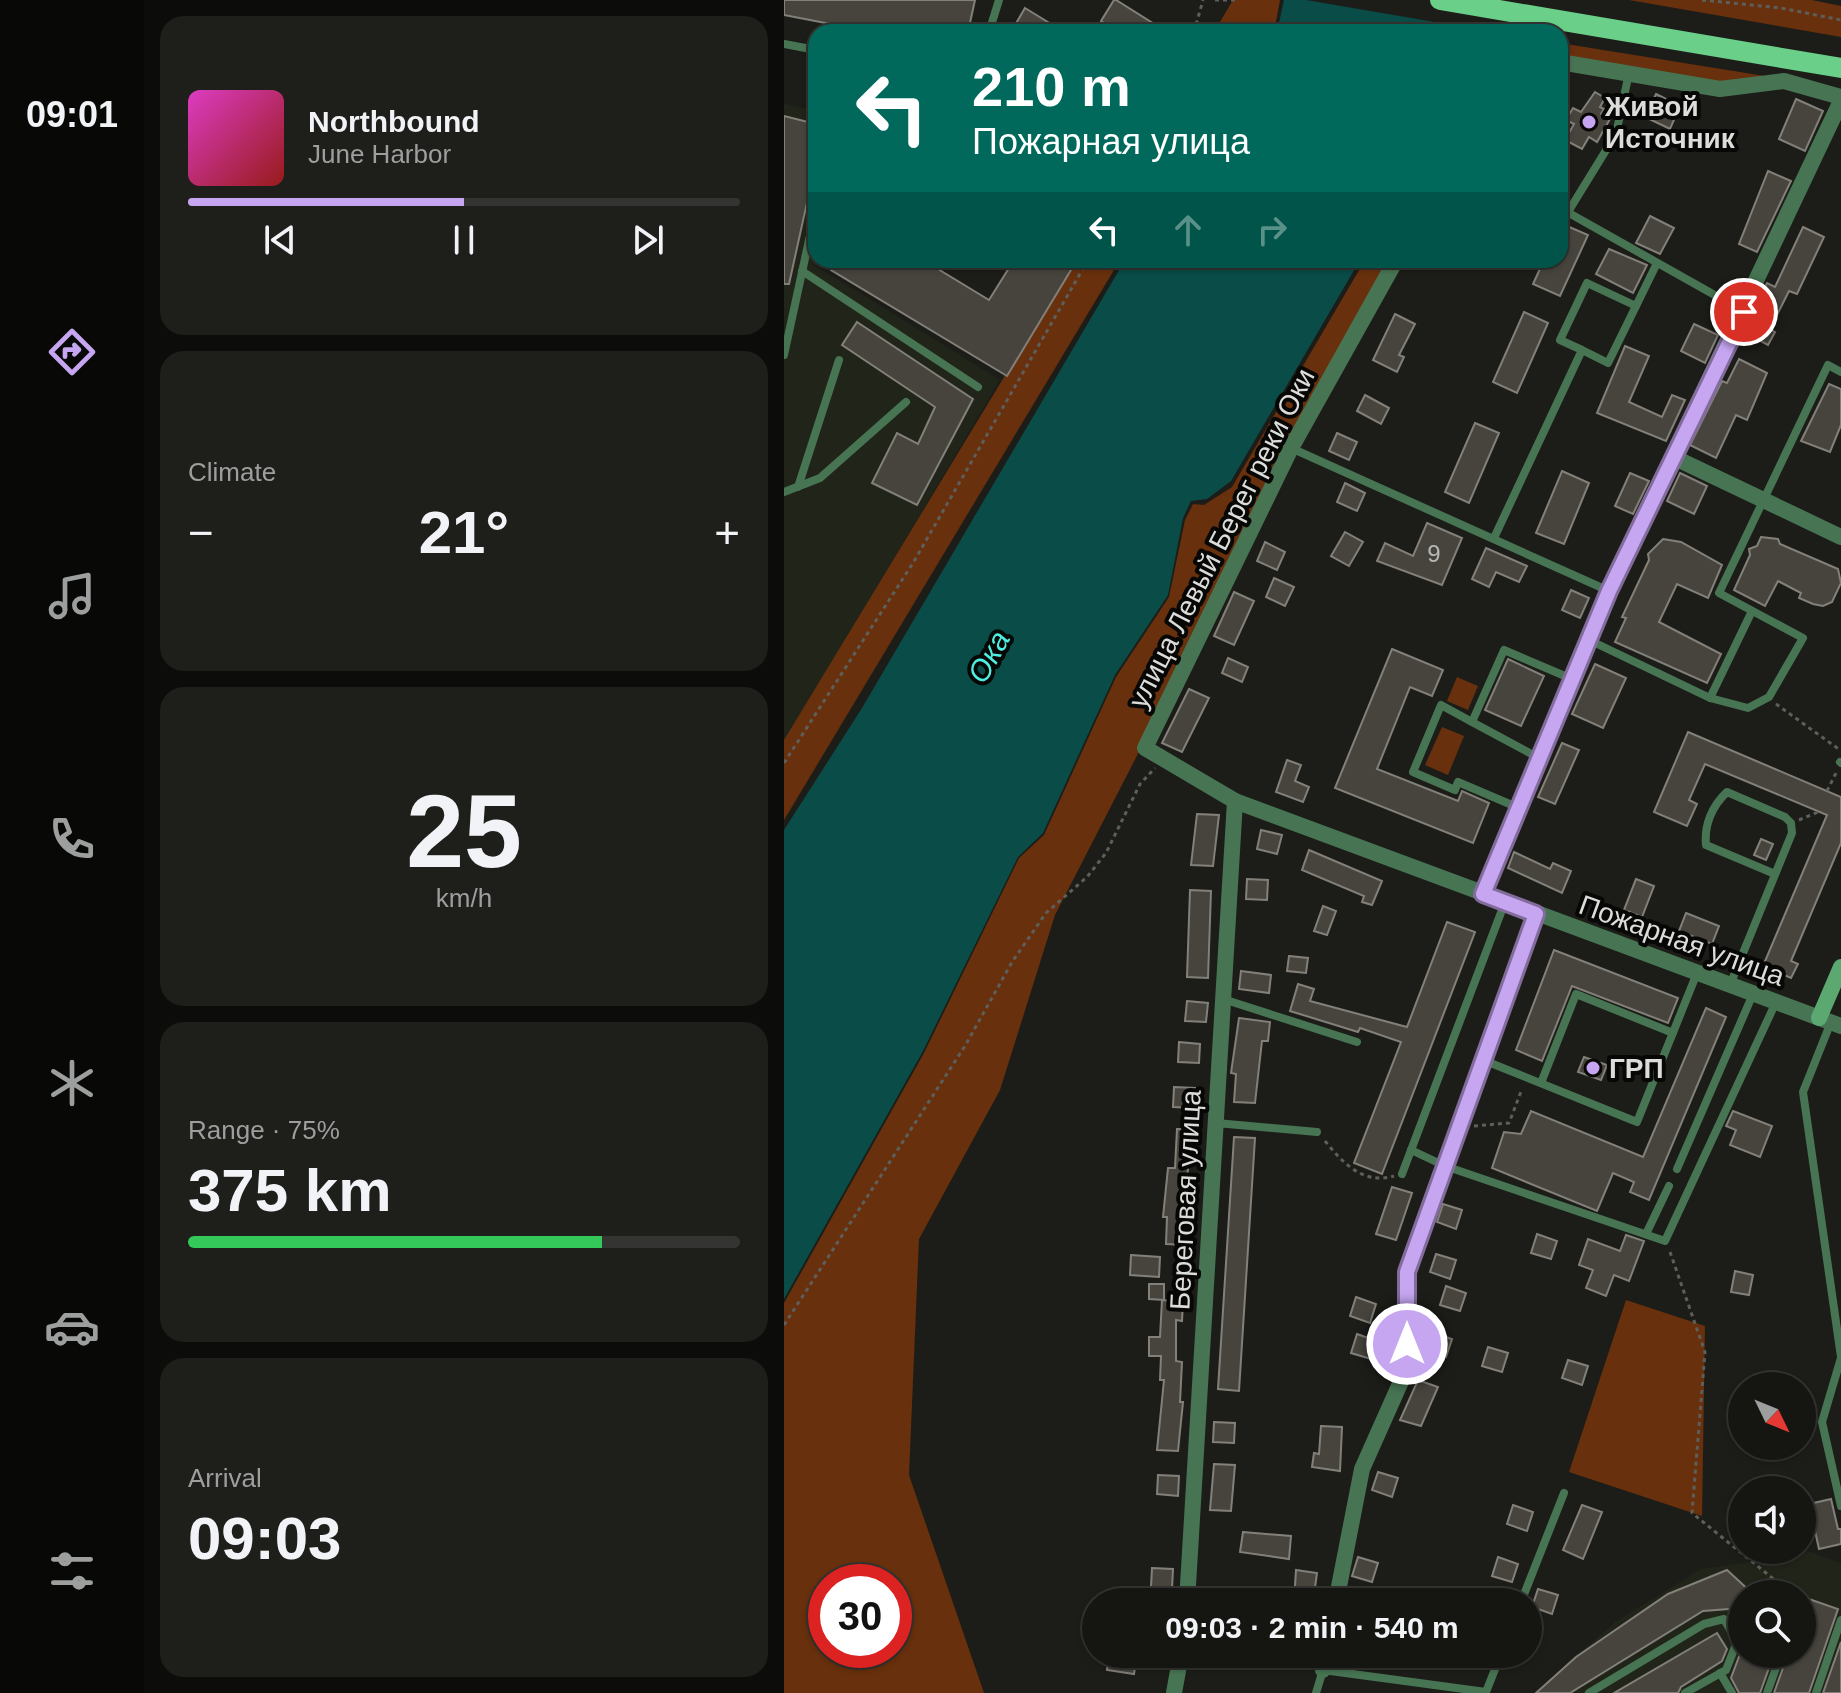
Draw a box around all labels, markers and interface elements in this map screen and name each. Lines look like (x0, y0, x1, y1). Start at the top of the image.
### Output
text: 210 m (972, 55, 1131, 118)
icon: left (840, 56, 944, 160)
place label: Живой Источник (1604, 91, 1736, 154)
text: 09:01 (26, 94, 118, 135)
text: Northbound (308, 105, 480, 138)
marker: Живой Источник (1580, 113, 1598, 131)
text: Пожарная улица (972, 121, 1250, 162)
text: June Harbor (308, 139, 451, 169)
icon: left (1082, 208, 1126, 252)
icon: ahead (1166, 208, 1210, 252)
icon: right (1250, 208, 1294, 252)
icon: previous (258, 218, 302, 262)
icon: pause (442, 218, 486, 262)
icon: next (626, 218, 670, 262)
pin (1710, 278, 1778, 346)
icon: arrive (1722, 290, 1766, 334)
icon: directions (44, 324, 100, 380)
street label: улица Левый Берег реки Оки (1122, 363, 1321, 713)
text: Climate (188, 457, 276, 487)
text: 21° (419, 499, 509, 566)
text: − (188, 508, 214, 557)
text: + (714, 508, 740, 557)
house number: 9 (1427, 540, 1441, 567)
icon: music (44, 568, 100, 624)
water label: Ока (961, 625, 1016, 688)
text: 25 (406, 773, 522, 889)
icon: phone (44, 811, 100, 867)
text: km/h (436, 883, 492, 913)
street label: Пожарная улица (1575, 889, 1789, 992)
place label: ГРП (1609, 1053, 1664, 1084)
icon: climate (44, 1055, 100, 1111)
marker: ГРП (1584, 1059, 1602, 1077)
street label: Береговая улица (1164, 1089, 1207, 1311)
text: Range · 75% (188, 1115, 340, 1145)
text: 375 km (188, 1157, 392, 1224)
icon: car (44, 1299, 100, 1355)
position arrow (1365, 1302, 1449, 1386)
north arrow (1728, 1372, 1816, 1460)
map controls (1728, 1372, 1816, 1668)
text: Arrival (188, 1463, 262, 1493)
button: sound (1728, 1476, 1816, 1564)
text: 09:03 (188, 1505, 341, 1572)
icon: filters (44, 1543, 100, 1599)
speed limit sign: 30 (808, 1564, 912, 1668)
button: search (1728, 1580, 1816, 1668)
text: 09:03 · 2 min · 540 m (1165, 1611, 1459, 1644)

